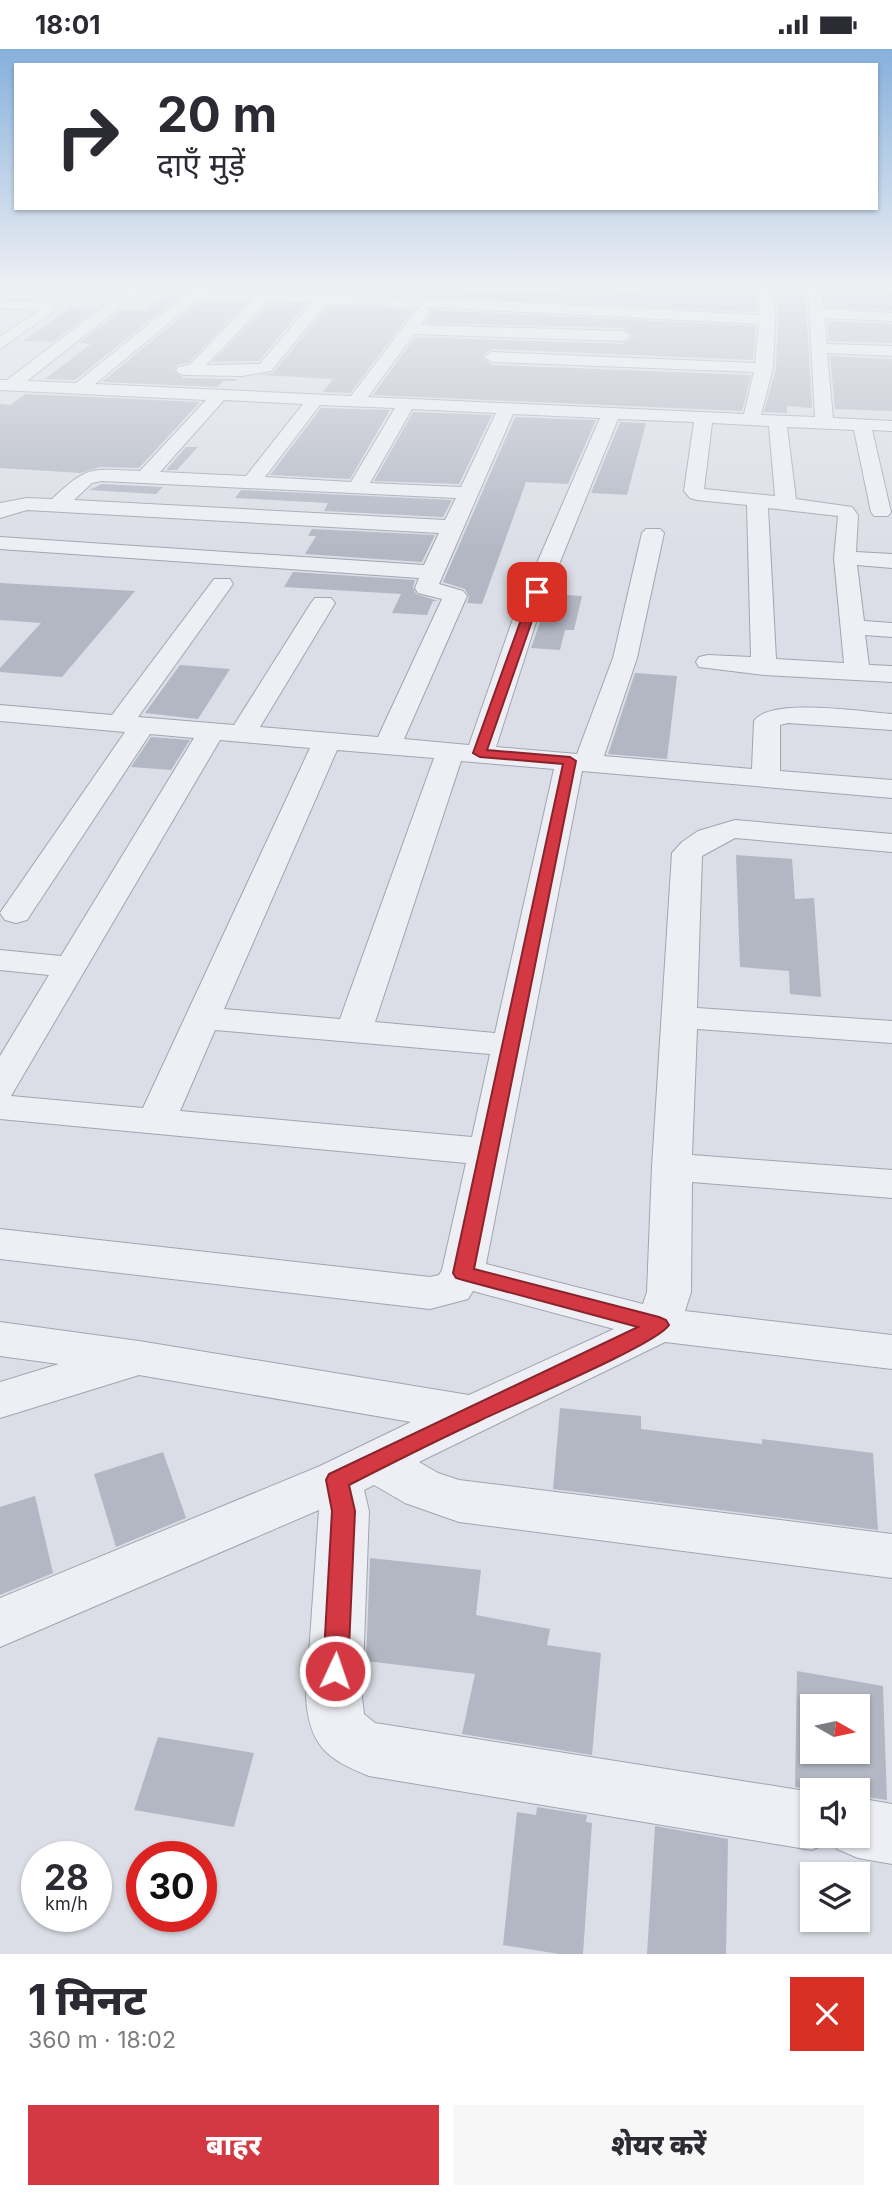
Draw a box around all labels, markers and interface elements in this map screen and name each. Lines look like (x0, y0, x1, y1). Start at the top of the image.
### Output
text: 18:01 (35, 9, 101, 40)
text: 20 m (157, 85, 277, 144)
icon: right (42, 91, 133, 182)
text: दाएँ मुड़ें (157, 145, 245, 184)
pin (507, 562, 567, 622)
icon: arrive (518, 573, 556, 611)
position arrow (298, 1634, 372, 1708)
north arrow (800, 1694, 870, 1764)
map controls (800, 1694, 870, 1932)
button: sound (800, 1778, 870, 1848)
speed limit sign: 30 (126, 1841, 217, 1932)
text: 28 (44, 1856, 89, 1898)
button: layers (800, 1862, 870, 1932)
text: km/h (45, 1893, 88, 1914)
text: 1 मिनट (28, 1974, 146, 2025)
button: close (790, 1977, 864, 2051)
text: 360 m · 18:02 (28, 2026, 176, 2054)
button: बाहर (28, 2105, 439, 2185)
button: शेयर करें (453, 2105, 864, 2185)

